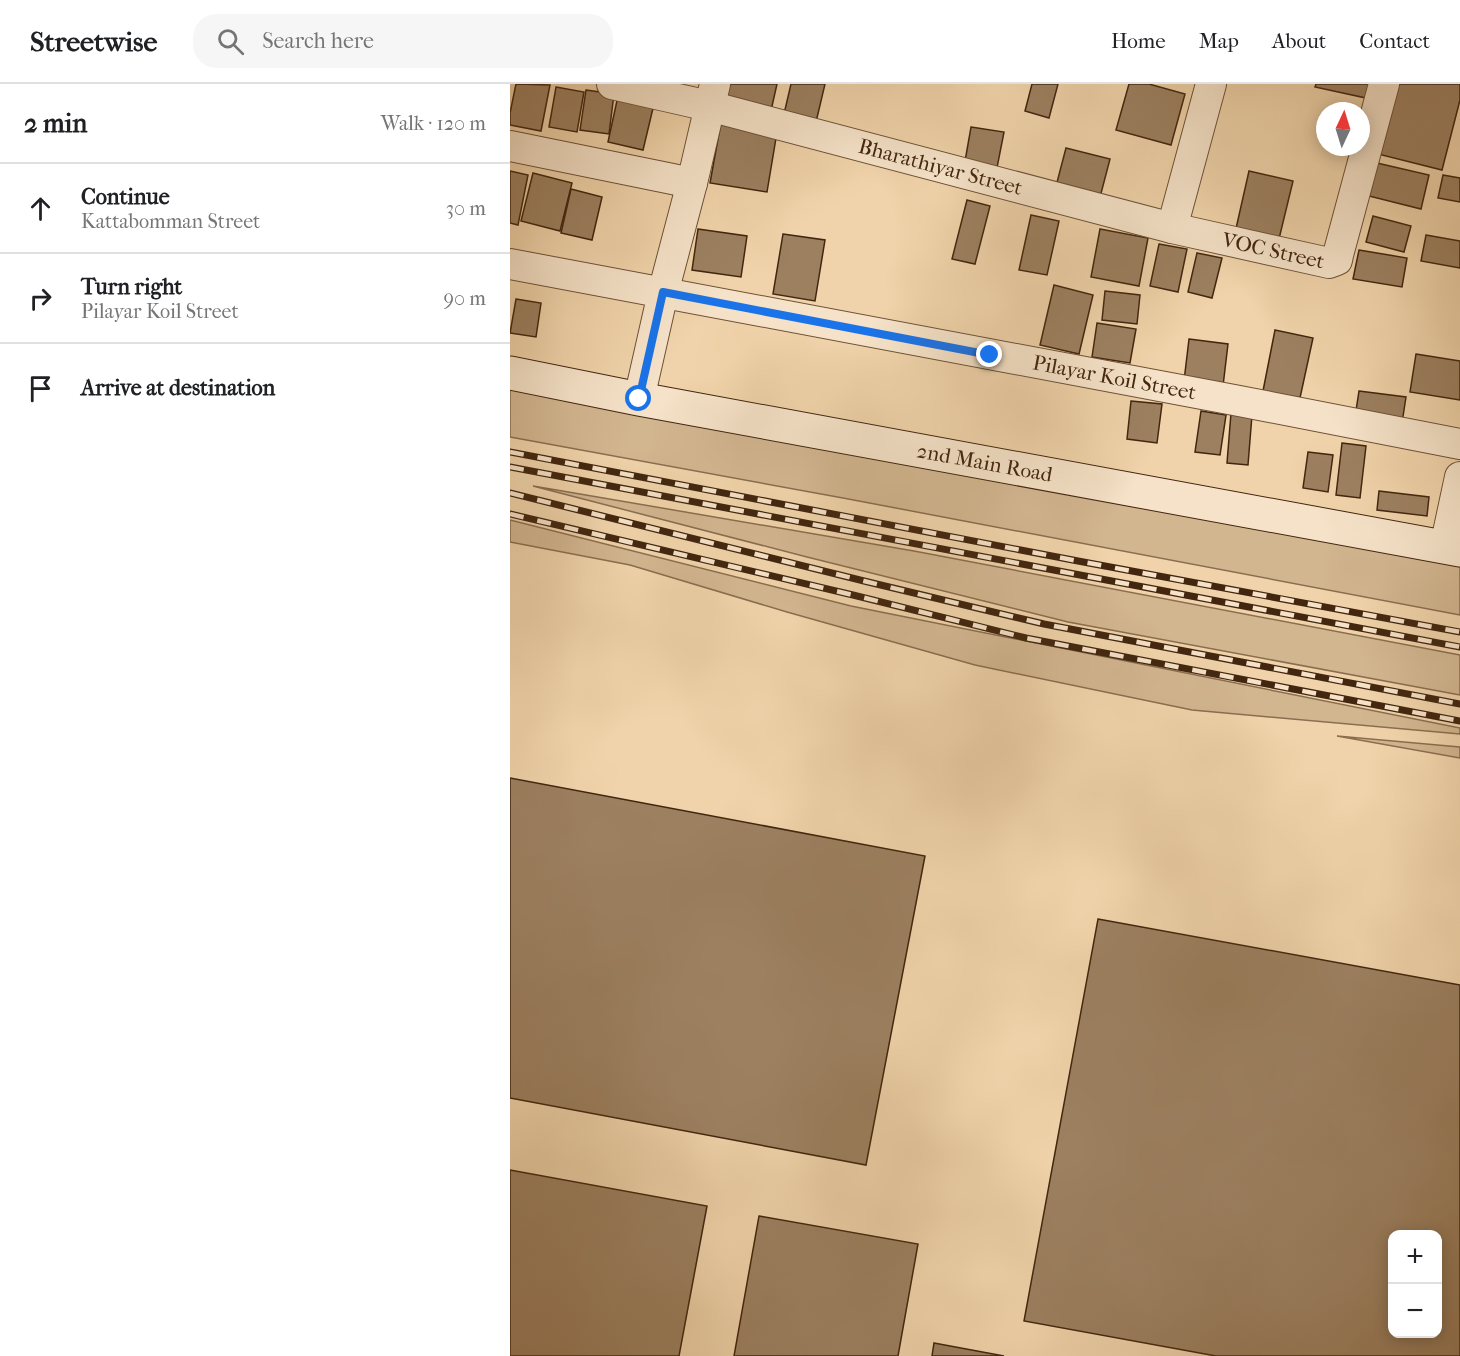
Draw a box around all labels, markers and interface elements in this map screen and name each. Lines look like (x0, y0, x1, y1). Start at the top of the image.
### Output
search box (193, 14, 613, 68)
text: Streetwise (30, 25, 157, 58)
icon: search (214, 25, 247, 58)
text: Search here (262, 28, 374, 54)
text: Home (1111, 29, 1166, 53)
text: Map (1199, 29, 1239, 53)
text: About (1272, 29, 1326, 53)
text: Contact (1359, 29, 1430, 53)
north arrow (1316, 102, 1370, 156)
text: 2 min (24, 108, 87, 139)
text: Walk · 120 m (381, 112, 486, 135)
street label: Bharathiyar Street (856, 134, 1026, 200)
text: Continue (81, 184, 170, 210)
icon: ahead (24, 192, 57, 225)
text: 30 m (446, 197, 486, 220)
text: Kattabomman Street (81, 210, 260, 233)
street label: VOC Street (1219, 227, 1327, 274)
text: Turn right (81, 274, 182, 300)
icon: right (24, 282, 57, 315)
text: 90 m (444, 287, 486, 310)
text: Pilayar Koil Street (81, 300, 239, 323)
route end (976, 341, 1002, 367)
street label: Pilayar Koil Street (1031, 350, 1199, 405)
icon: arrive (24, 372, 57, 405)
text: Arrive at destination (81, 375, 275, 401)
route start (625, 385, 651, 411)
street label: 2nd Main Road (915, 438, 1055, 487)
map controls (1388, 1230, 1442, 1338)
button: + (1388, 1230, 1442, 1284)
button: − (1388, 1284, 1442, 1338)

